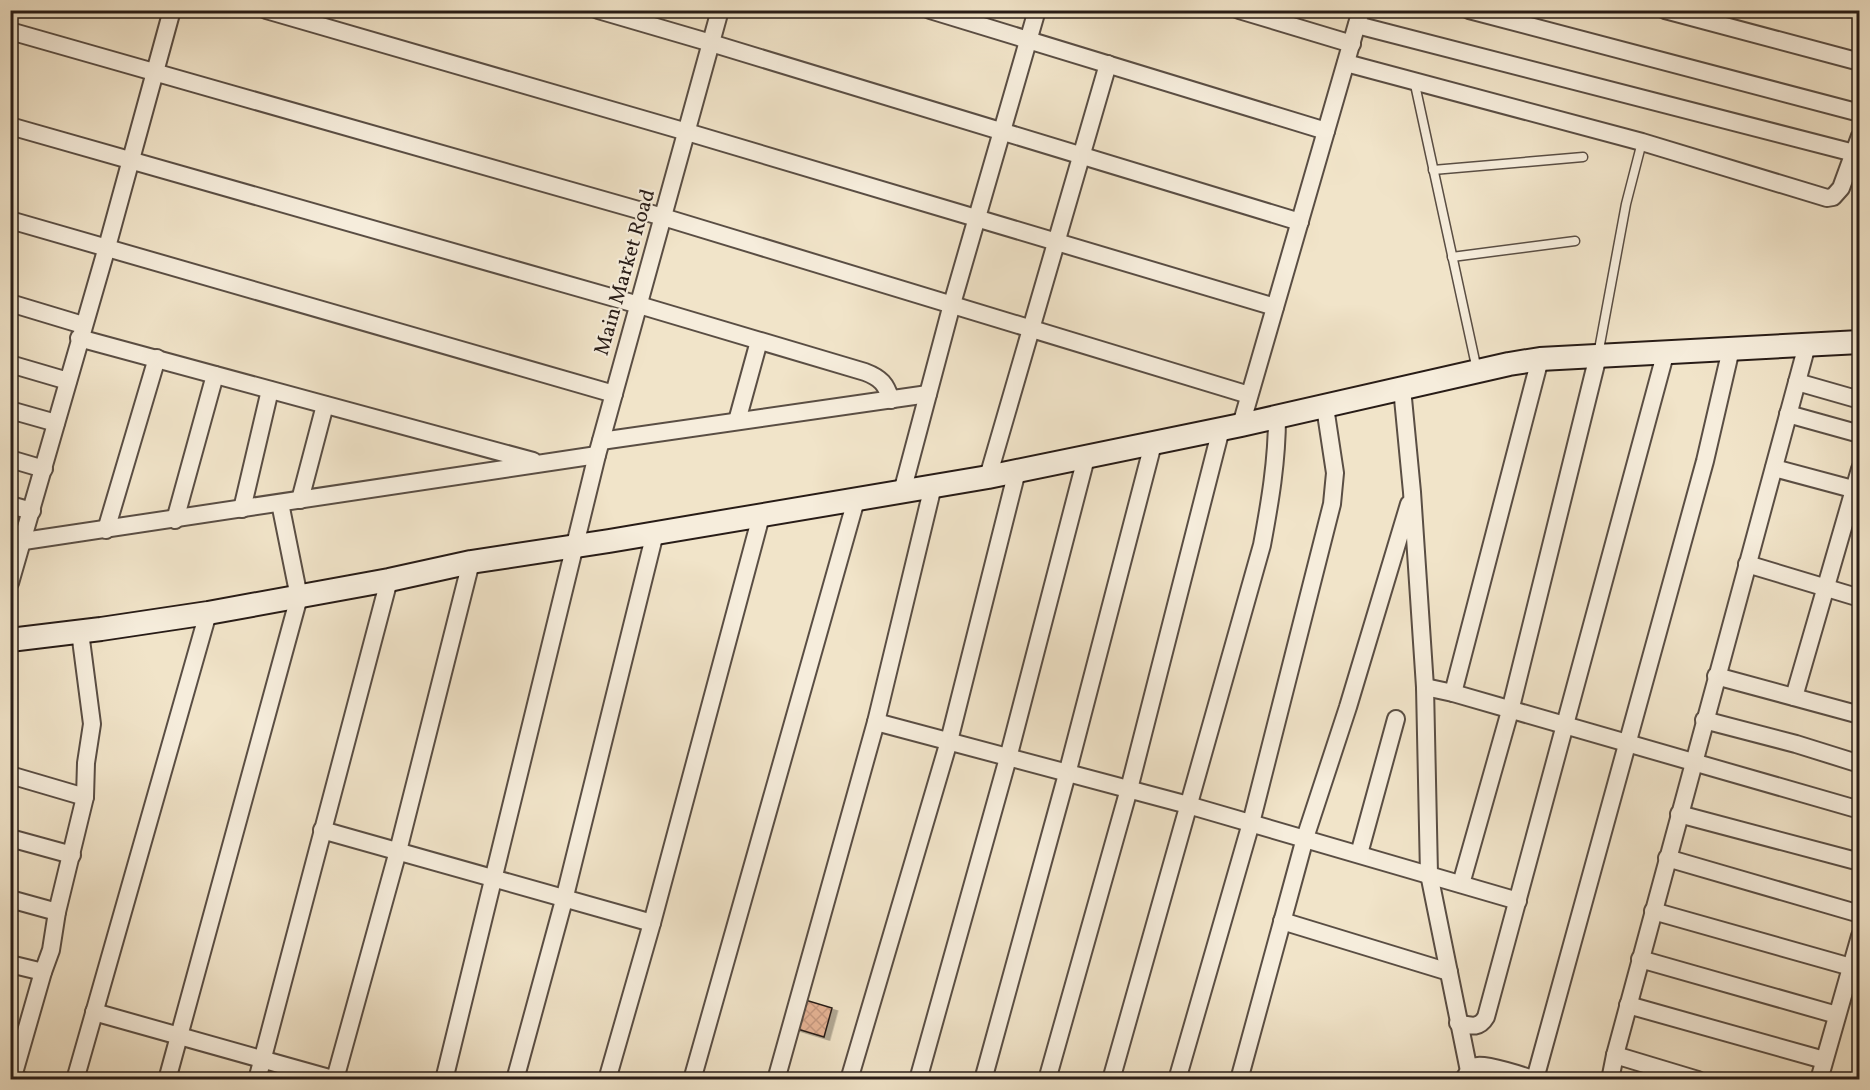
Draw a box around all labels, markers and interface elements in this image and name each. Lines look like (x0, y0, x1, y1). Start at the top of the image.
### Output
street label: Main Market Road (588, 186, 663, 359)

